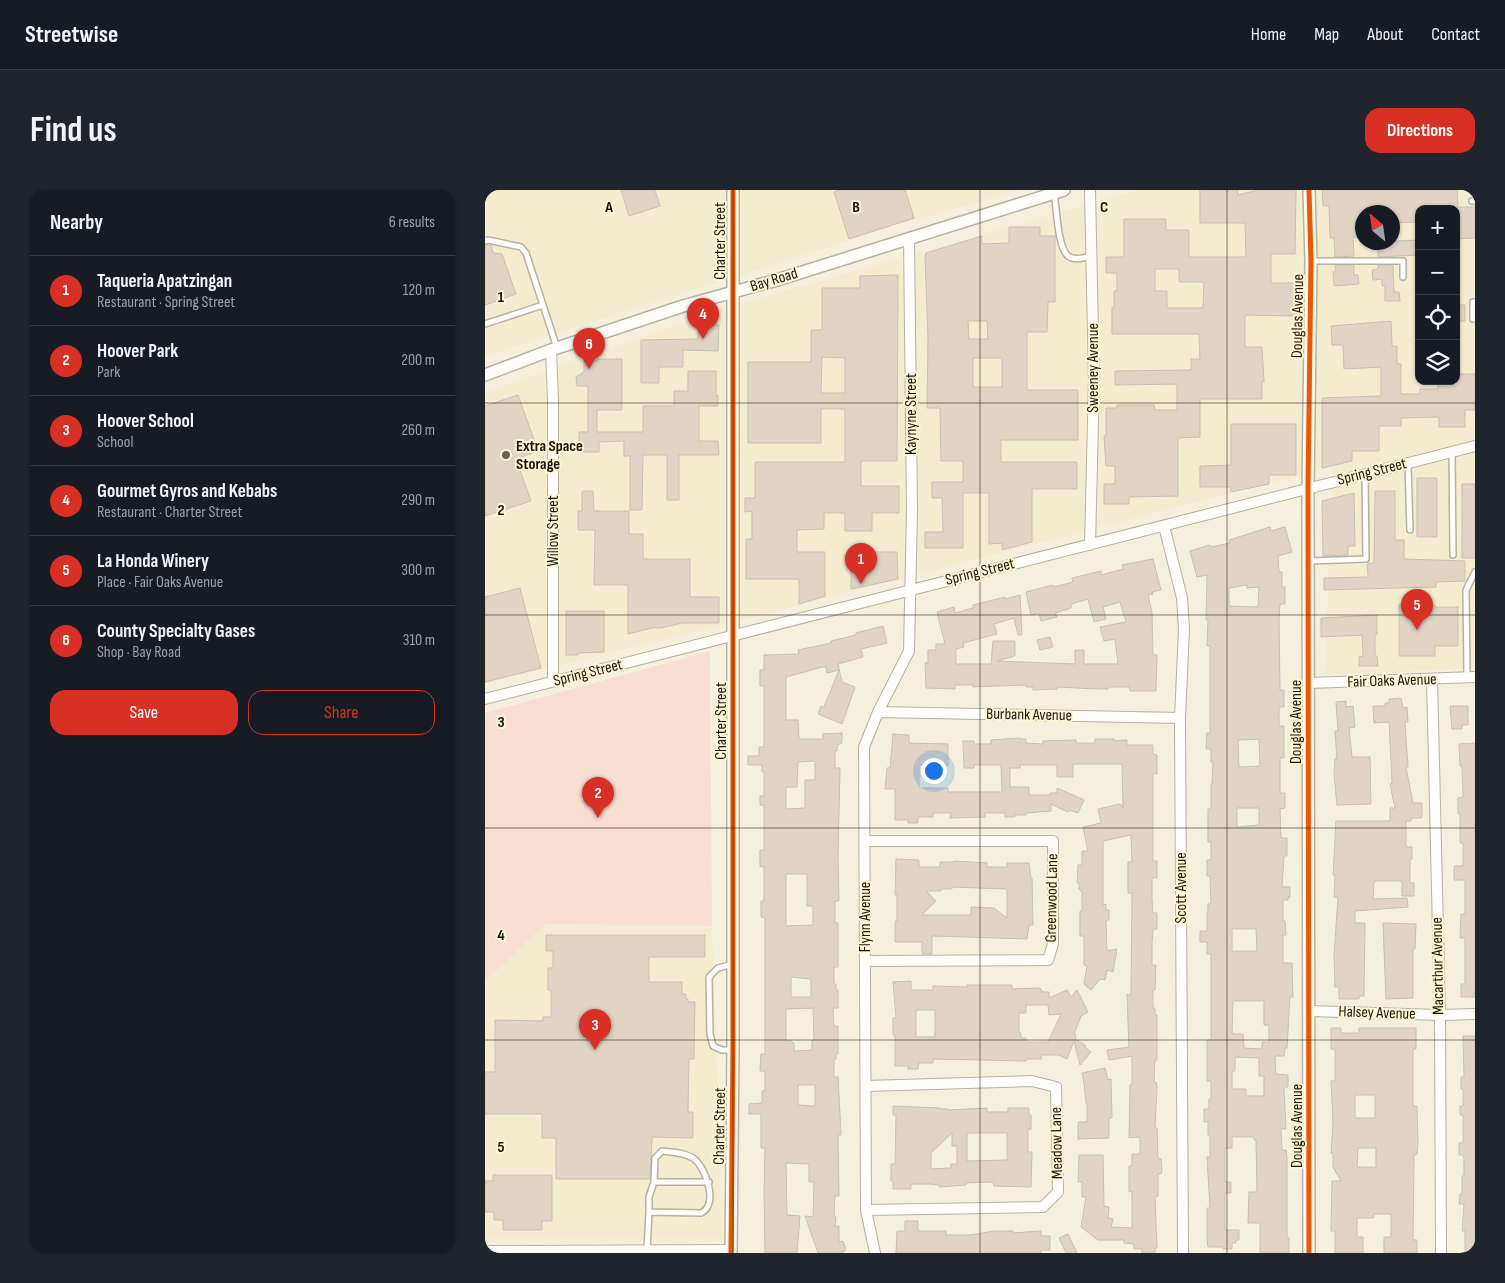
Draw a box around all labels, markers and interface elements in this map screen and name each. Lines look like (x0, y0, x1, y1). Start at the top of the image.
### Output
text: Streetwise (25, 20, 118, 49)
text: Home (1251, 24, 1286, 45)
text: Map (1314, 24, 1339, 45)
text: About (1367, 24, 1403, 45)
text: Contact (1431, 24, 1480, 45)
button: Directions (1365, 108, 1475, 153)
text: Find us (30, 109, 117, 152)
text: A (604, 198, 613, 217)
text: B (852, 198, 860, 217)
text: C (1100, 198, 1108, 217)
street label: Charter Street (711, 202, 730, 280)
north arrow (1355, 205, 1400, 250)
map controls (1415, 205, 1460, 385)
button: + (1415, 205, 1460, 250)
text: Nearby (50, 210, 103, 235)
text: 6 results (389, 213, 435, 232)
button: − (1415, 250, 1460, 295)
street label: Bay Road (748, 264, 800, 296)
text: Taqueria Apatzingan (97, 270, 232, 293)
street label: Douglas Avenue (1288, 274, 1308, 358)
text: 1 (63, 281, 69, 300)
text: 120 m (403, 281, 435, 300)
text: 1 (498, 288, 505, 307)
text: Restaurant · Spring Street (97, 293, 235, 312)
button: locate (1415, 295, 1460, 340)
pin: 4 (687, 298, 719, 339)
street label: Sweeney Avenue (1084, 323, 1103, 413)
pin: 6 (573, 328, 605, 369)
text: Hoover Park (97, 340, 178, 363)
button: layers (1415, 340, 1460, 385)
text: 2 (62, 351, 70, 370)
text: 200 m (401, 351, 435, 370)
text: Park (97, 363, 120, 382)
street label: Kaynyne Street (902, 373, 921, 455)
text: Hoover School (97, 410, 194, 433)
text: 3 (62, 421, 70, 440)
text: 260 m (401, 421, 435, 440)
text: School (97, 433, 133, 452)
place label: Extra Space Storage (516, 437, 583, 474)
marker: Extra Space Storage (500, 449, 512, 461)
street label: Spring Street (1335, 454, 1409, 490)
text: Gourmet Gyros and Kebabs (97, 480, 277, 503)
text: 4 (62, 491, 70, 510)
text: 290 m (401, 491, 435, 510)
street label: Willow Street (544, 495, 563, 567)
text: 2 (497, 501, 505, 520)
text: Restaurant · Charter Street (97, 503, 242, 522)
pin: 1 (845, 543, 877, 584)
text: La Honda Winery (97, 550, 209, 573)
street label: Spring Street (943, 554, 1017, 590)
text: 5 (62, 561, 70, 580)
text: 300 m (401, 561, 435, 580)
text: Place · Fair Oaks Avenue (97, 573, 223, 592)
pin: 5 (1401, 589, 1433, 630)
text: County Specialty Gases (97, 620, 255, 643)
text: 6 (62, 631, 70, 650)
text: 310 m (403, 631, 435, 650)
text: Shop · Bay Road (97, 643, 181, 662)
street label: Spring Street (551, 655, 625, 691)
street label: Fair Oaks Avenue (1347, 670, 1437, 692)
street label: Douglas Avenue (1287, 680, 1306, 764)
street label: Charter Street (712, 682, 731, 760)
button: Save (50, 690, 238, 735)
button: Share (248, 690, 435, 735)
street label: Burbank Avenue (986, 705, 1072, 725)
text: 3 (497, 713, 505, 732)
your location (921, 758, 947, 784)
pin: 2 (582, 777, 614, 818)
street label: Scott Avenue (1172, 852, 1191, 924)
street label: Greenwood Lane (1042, 853, 1062, 943)
street label: Flynn Avenue (856, 882, 875, 952)
street label: Macarthur Avenue (1428, 917, 1448, 1015)
text: 4 (497, 926, 505, 945)
street label: Halsey Avenue (1338, 1002, 1416, 1024)
pin: 3 (579, 1009, 611, 1050)
street label: Douglas Avenue (1288, 1084, 1307, 1168)
street label: Charter Street (710, 1087, 730, 1165)
street label: Meadow Lane (1047, 1107, 1067, 1179)
text: 5 (497, 1138, 505, 1157)

